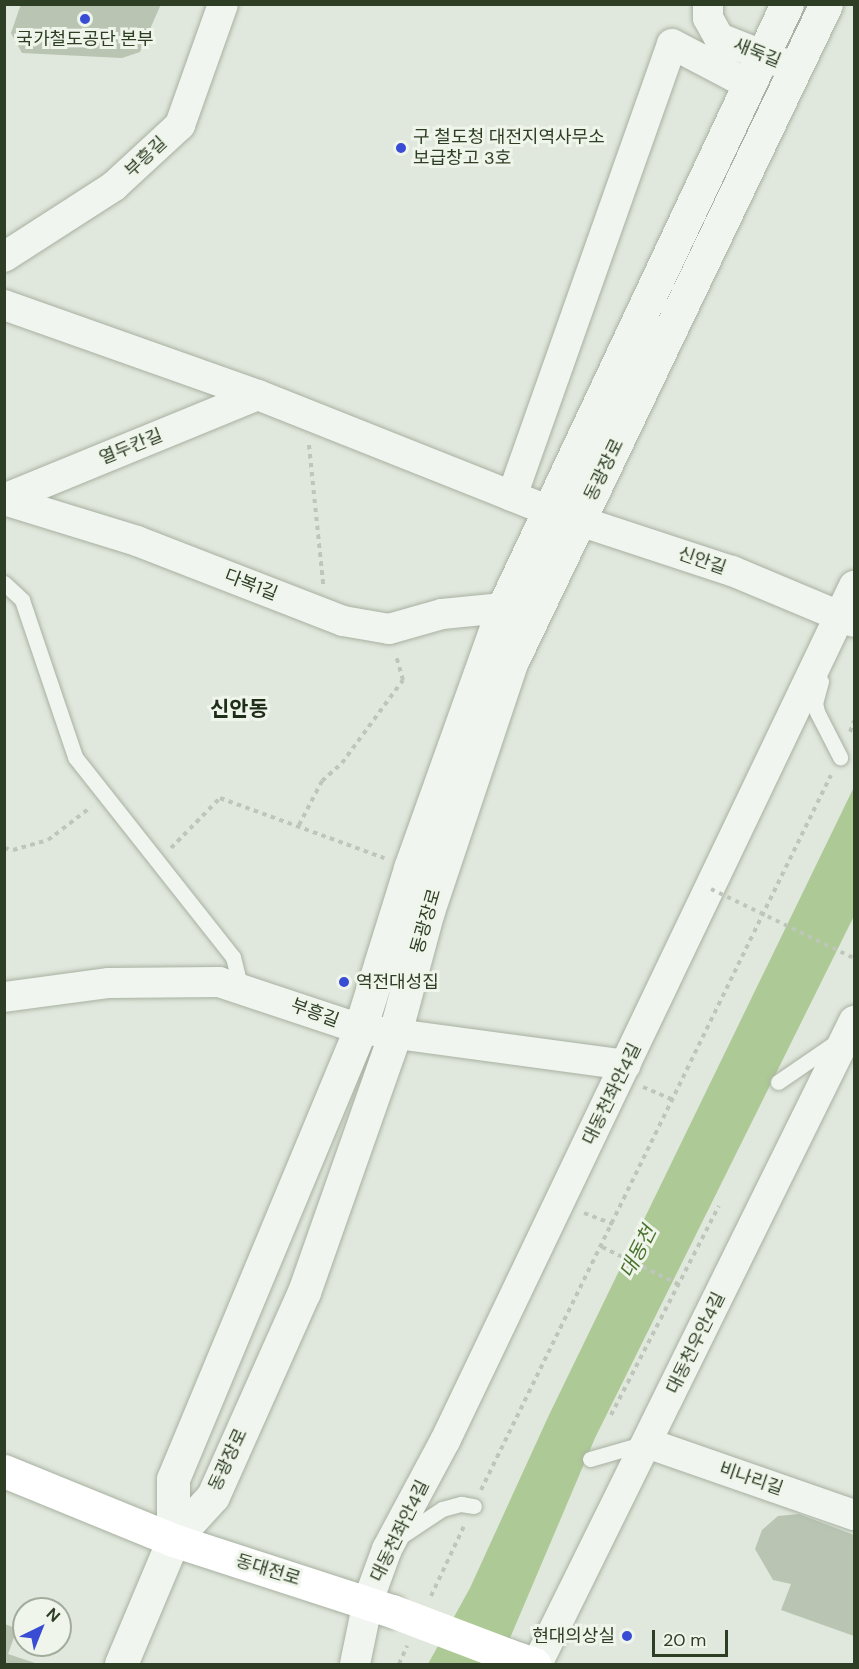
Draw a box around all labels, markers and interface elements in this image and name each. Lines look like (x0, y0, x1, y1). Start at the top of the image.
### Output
marker: 국가철도공단 본부 (78, 12, 92, 26)
place label: 국가철도공단 본부 (16, 28, 154, 50)
street label: 새둑길 (730, 34, 784, 72)
place label: 구 철도청 대전지역사무소 보급창고 3호 (413, 127, 605, 170)
street label: 부흥길 (120, 132, 172, 182)
marker: 구 철도청 대전지역사무소 보급창고 3호 (394, 141, 408, 155)
street label: 열두칸길 (96, 425, 166, 469)
street label: 동광장로 (580, 435, 628, 505)
street label: 신안길 (675, 543, 729, 579)
street label: 다복1길 (221, 565, 281, 605)
district label: 신안동 (210, 696, 268, 722)
street label: 동광장로 (406, 886, 446, 956)
place label: 역전대성집 (356, 971, 439, 993)
marker: 역전대성집 (337, 975, 351, 989)
street label: 부흥길 (288, 994, 342, 1032)
street label: 대동천좌안4길 (578, 1040, 646, 1148)
water label: 대동천 (615, 1222, 661, 1282)
street label: 대동천우안4길 (662, 1289, 730, 1397)
street label: 동광장로 (204, 1425, 252, 1495)
street label: 비나리길 (716, 1458, 786, 1500)
street label: 대동천좌안4길 (366, 1477, 434, 1585)
street label: 동대전로 (233, 1550, 303, 1590)
north arrow (12, 1597, 72, 1657)
text: N (42, 1603, 65, 1627)
scale bar (655, 1618, 732, 1656)
place label: 현대의상실 (532, 1625, 615, 1647)
text: 20 m (663, 1628, 706, 1652)
marker: 현대의상실 (620, 1629, 634, 1643)

